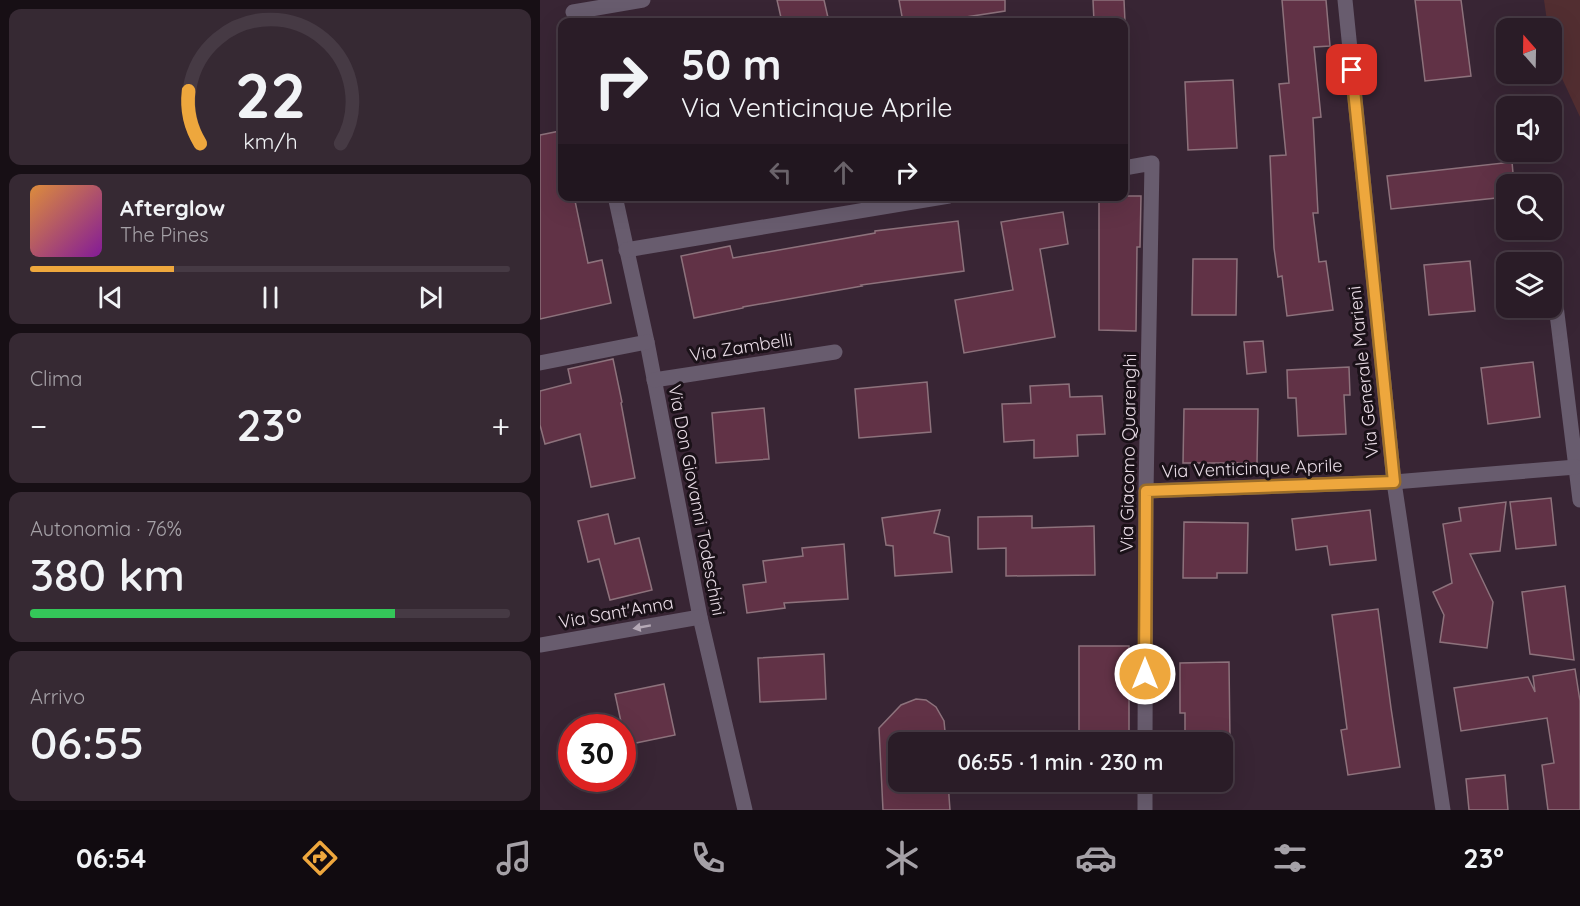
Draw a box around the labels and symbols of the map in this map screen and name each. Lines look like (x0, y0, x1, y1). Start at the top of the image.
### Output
north arrow (1496, 18, 1562, 84)
pin (1326, 44, 1377, 95)
street label: Via Generale Marieni (1343, 285, 1383, 459)
street label: Via Zambelli (688, 328, 794, 366)
street label: Via Giacomo Quarenghi (1115, 353, 1141, 553)
street label: Via Don Giovanni Todeschini (663, 383, 731, 617)
street label: Via Venticinque Aprile (1161, 453, 1343, 483)
street label: Via Sant'Anna (557, 591, 675, 633)
one-way arrow (632, 623, 651, 632)
position arrow (1113, 642, 1177, 706)
speed limit sign: 30 (558, 714, 636, 792)

